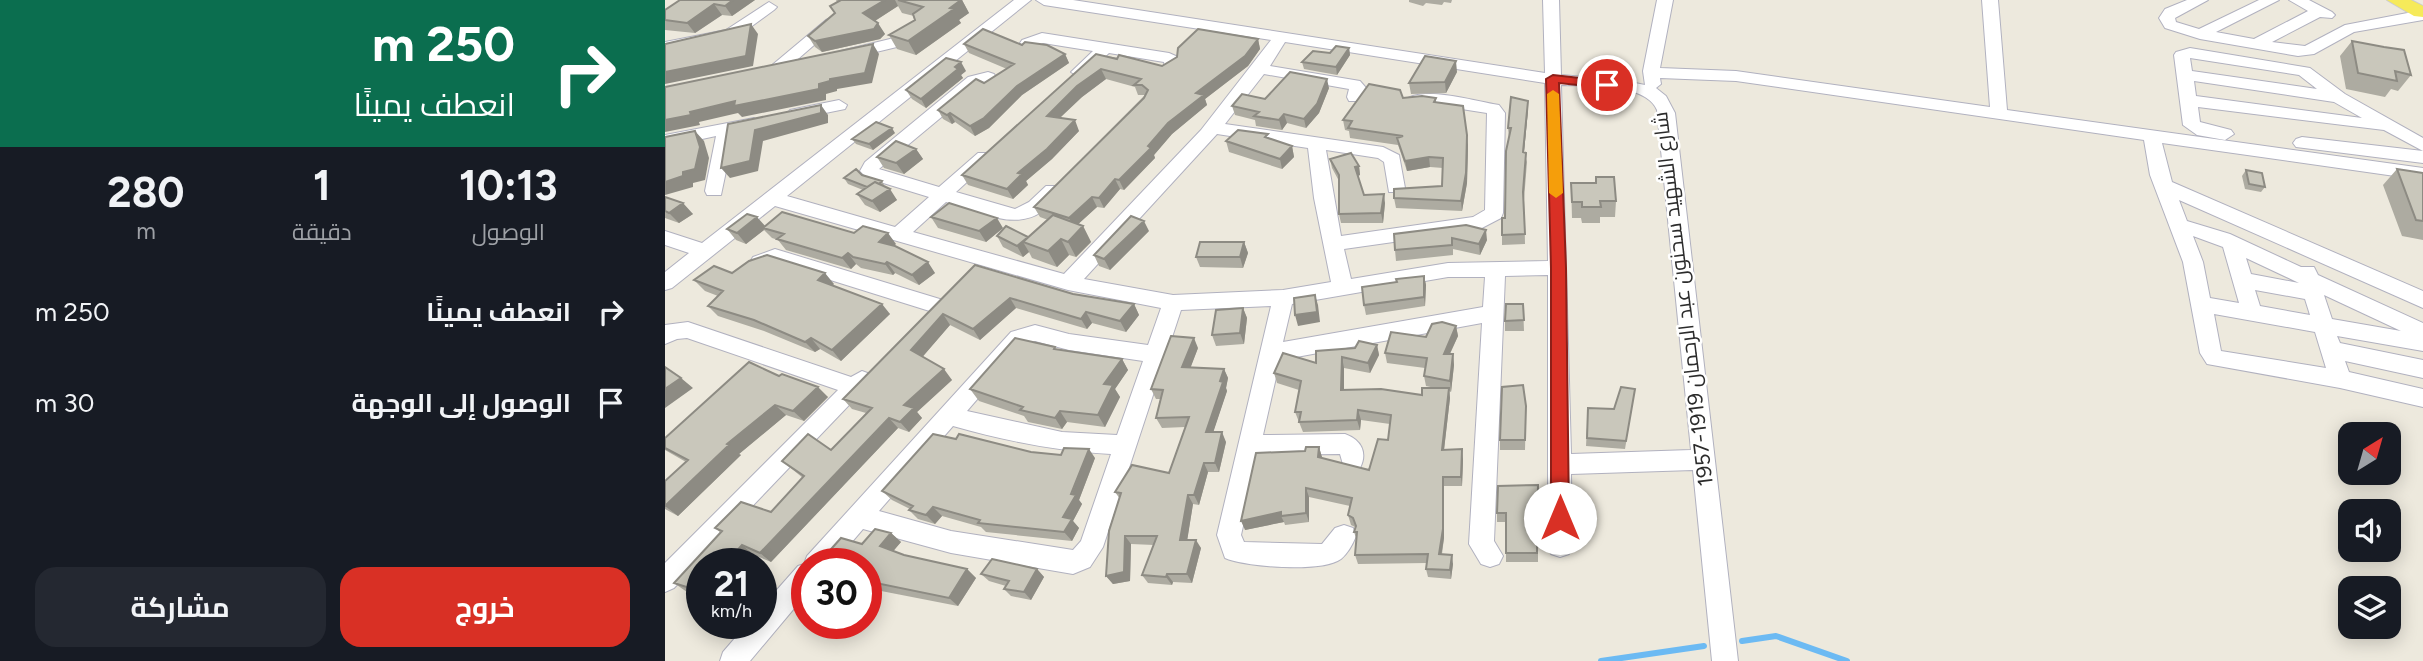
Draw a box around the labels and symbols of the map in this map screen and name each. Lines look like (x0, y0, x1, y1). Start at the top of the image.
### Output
pin (1577, 55, 1637, 115)
street label: شارع الشهيد سحنون عبد الرحمان 1919-1957 (1647, 110, 1720, 488)
north arrow (2338, 422, 2401, 485)
position arrow (1523, 481, 1597, 555)
speed limit sign: 30 (791, 548, 882, 639)

